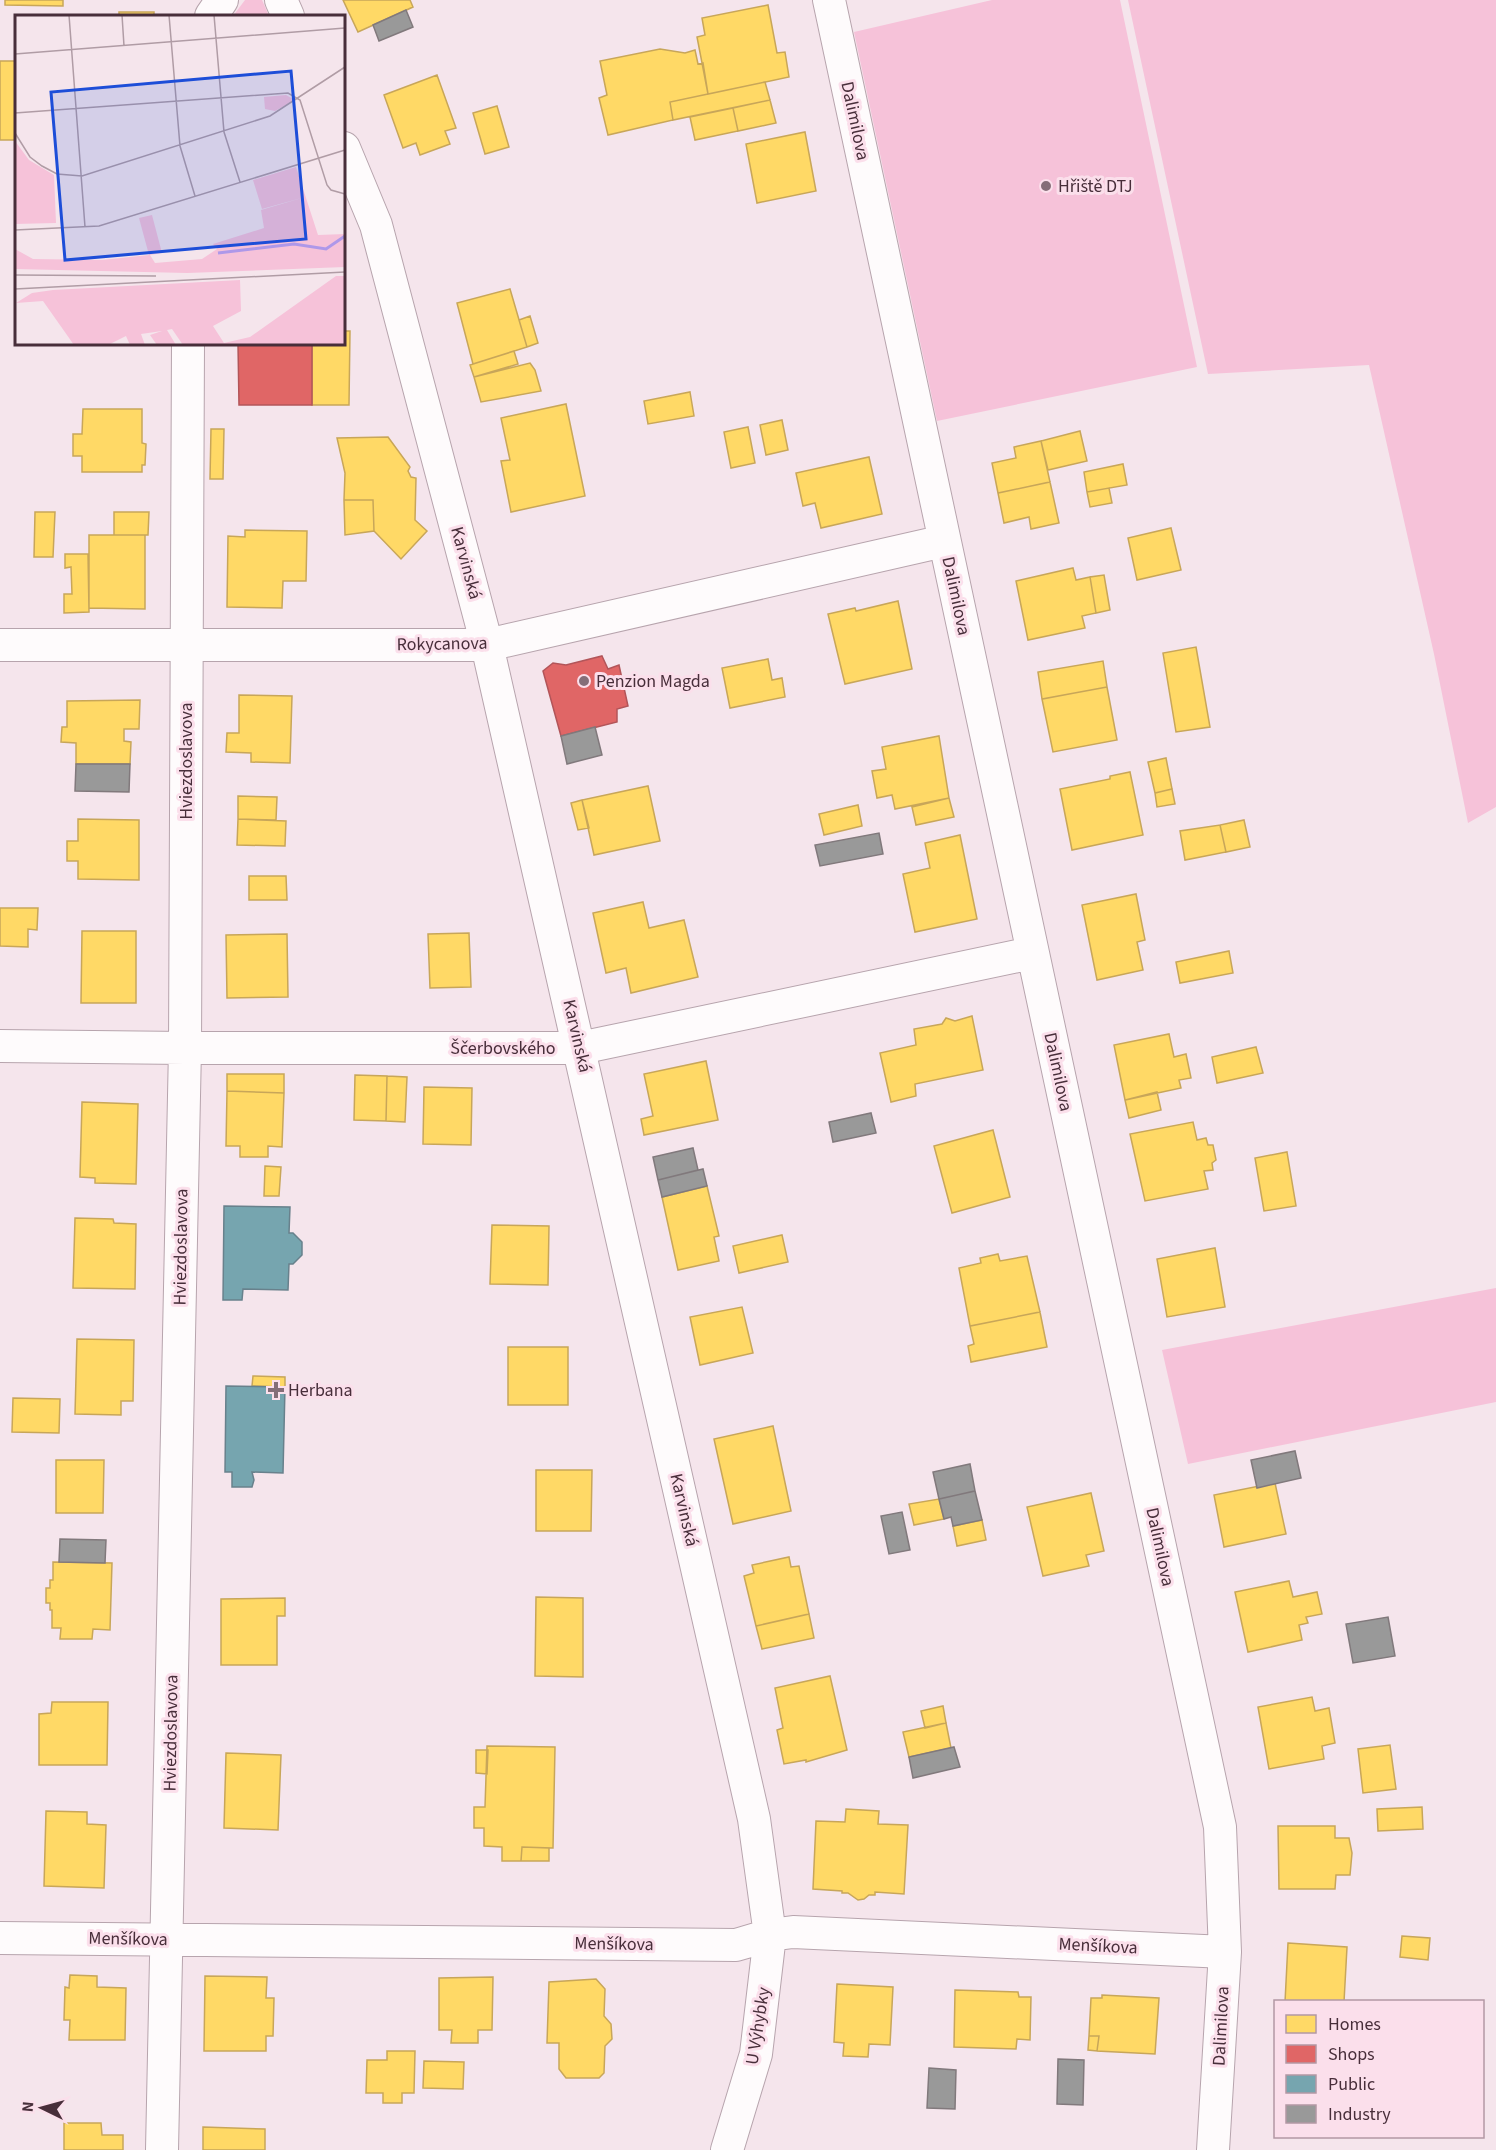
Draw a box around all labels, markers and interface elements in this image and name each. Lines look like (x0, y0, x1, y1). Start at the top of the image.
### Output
inset map (15, 15, 345, 345)
street label: Dalimilova (834, 79, 876, 163)
place label: Hřiště DTJ (1058, 174, 1133, 199)
marker: Hřiště DTJ (1039, 179, 1053, 193)
street label: Karvinská (444, 524, 488, 602)
street label: Dalimilova (935, 554, 977, 638)
street label: Rokycanova (396, 631, 488, 657)
place label: Penzion Magda (596, 669, 710, 694)
marker: Penzion Magda (577, 674, 591, 688)
street label: Hviezdoslavova (174, 702, 199, 820)
street label: Karvinská (556, 997, 598, 1075)
street label: Dalimilova (1037, 1030, 1079, 1114)
street label: Ščerbovského (450, 1036, 556, 1061)
street label: Hviezdoslavova (167, 1188, 195, 1306)
place label: Herbana (288, 1378, 353, 1403)
marker: Herbana (269, 1383, 283, 1397)
street label: Karvinská (663, 1471, 705, 1549)
street label: Dalimilova (1139, 1505, 1181, 1589)
street label: Hviezdoslavova (157, 1674, 185, 1792)
street label: Menšíkova (88, 1926, 168, 1952)
street label: Menšíkova (574, 1931, 654, 1957)
street label: Menšíkova (1058, 1931, 1138, 1961)
street label: U Výhybky (740, 1985, 777, 2067)
street label: Dalimilova (1206, 1985, 1236, 2067)
legend (1274, 2000, 1484, 2138)
text: Homes (1328, 2012, 1381, 2037)
text: Shops (1328, 2042, 1375, 2067)
text: Public (1328, 2072, 1375, 2097)
north arrow (12, 2078, 72, 2138)
text: N (17, 2101, 39, 2113)
text: Industry (1328, 2102, 1391, 2127)

